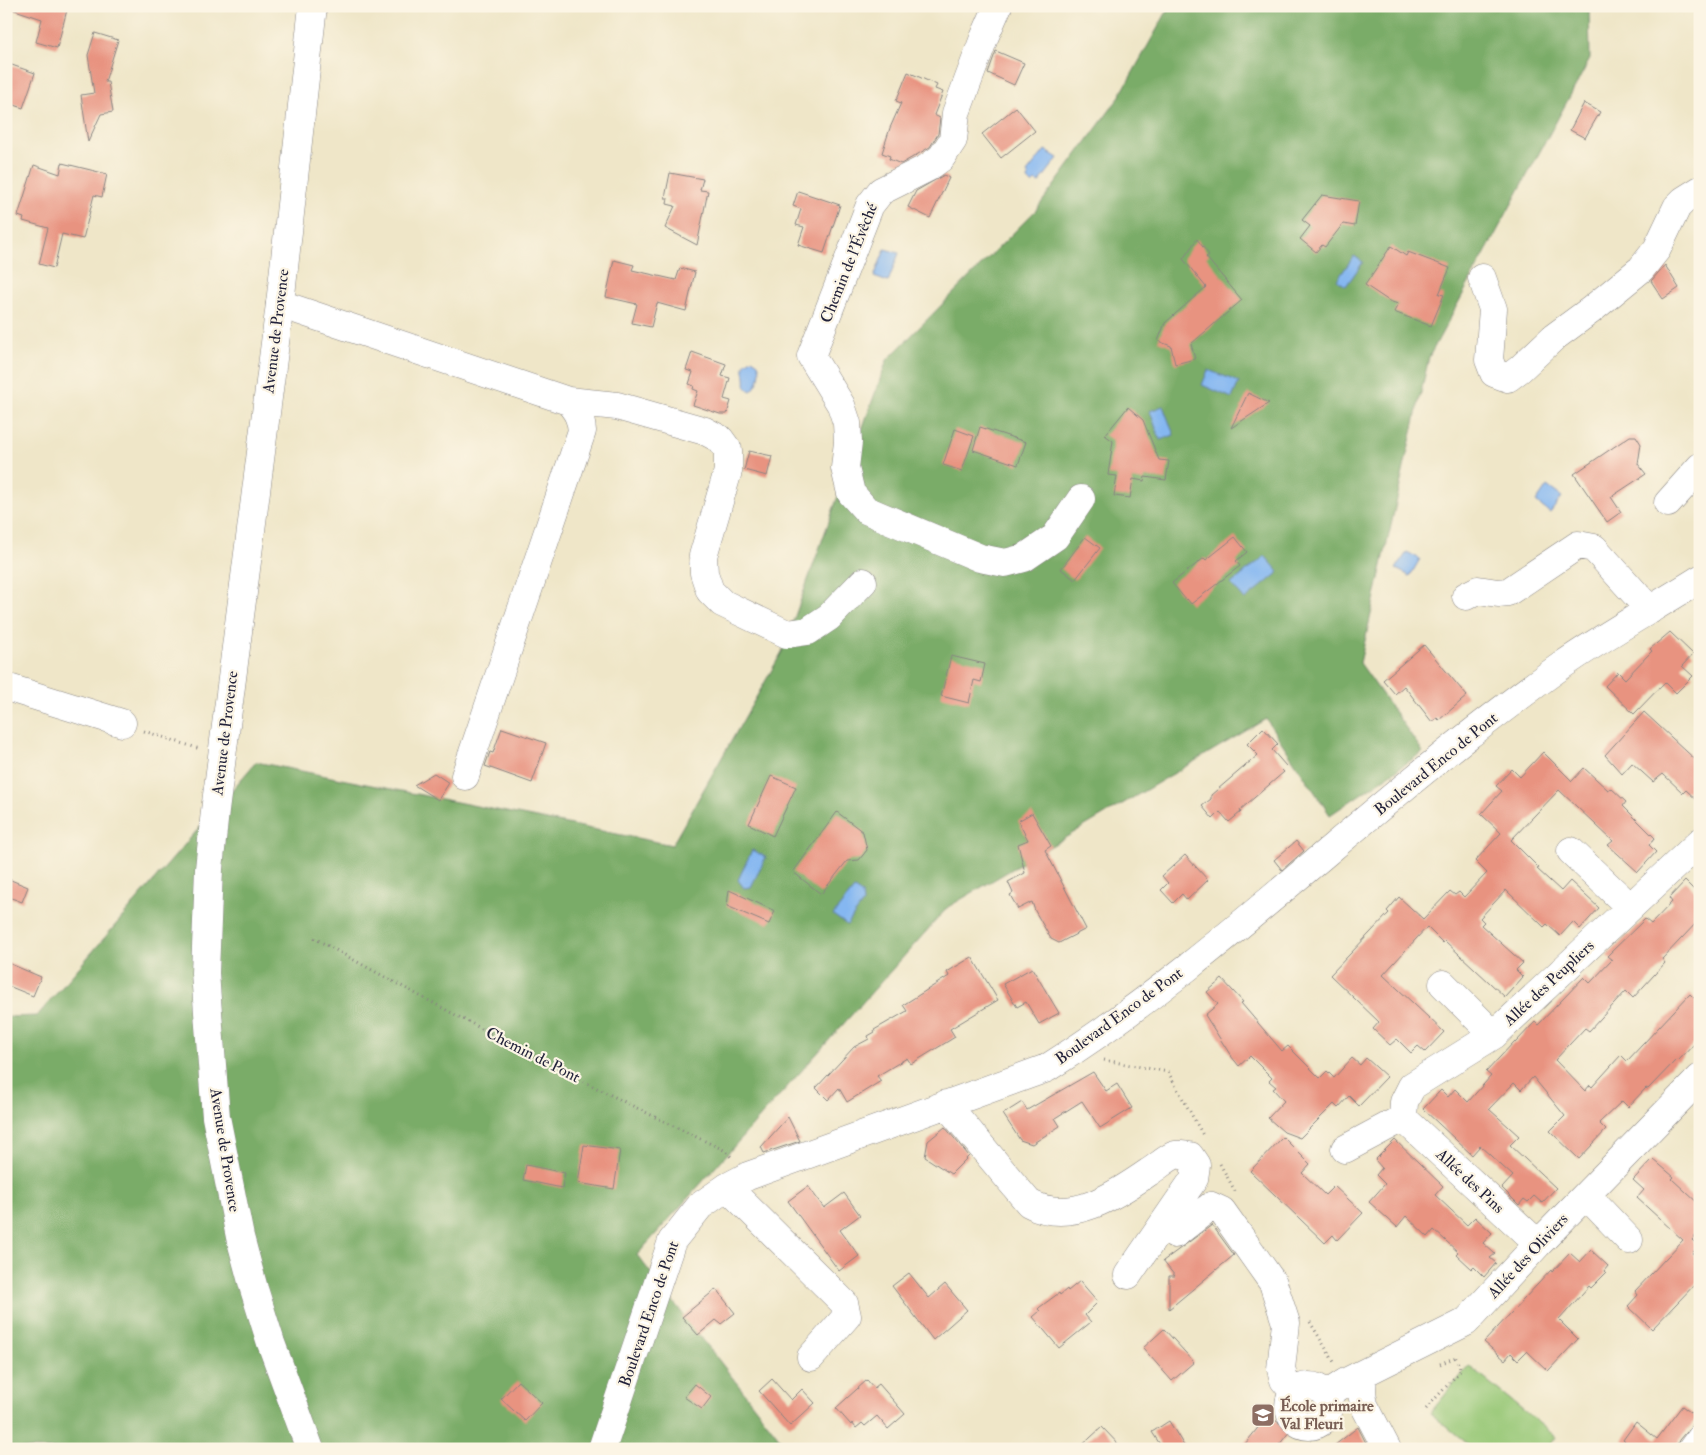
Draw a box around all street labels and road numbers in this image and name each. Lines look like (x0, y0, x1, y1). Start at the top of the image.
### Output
street label: Chemin de l'Évêché (815, 200, 882, 326)
street label: Avenue de Provence (258, 267, 294, 395)
street label: Avenue de Provence (207, 669, 243, 797)
street label: Boulevard Enco de Pont (1370, 708, 1502, 820)
street label: Allée des Peupliers (1499, 936, 1599, 1032)
street label: Boulevard Enco de Pont (1051, 963, 1187, 1069)
street label: Chemin de Pont (483, 1023, 583, 1087)
street label: Avenue de Provence (205, 1086, 245, 1214)
street label: Allée des Pins (1431, 1144, 1508, 1218)
street label: Allée des Oliviers (1483, 1209, 1572, 1303)
street label: Boulevard Enco de Pont (615, 1239, 683, 1389)

